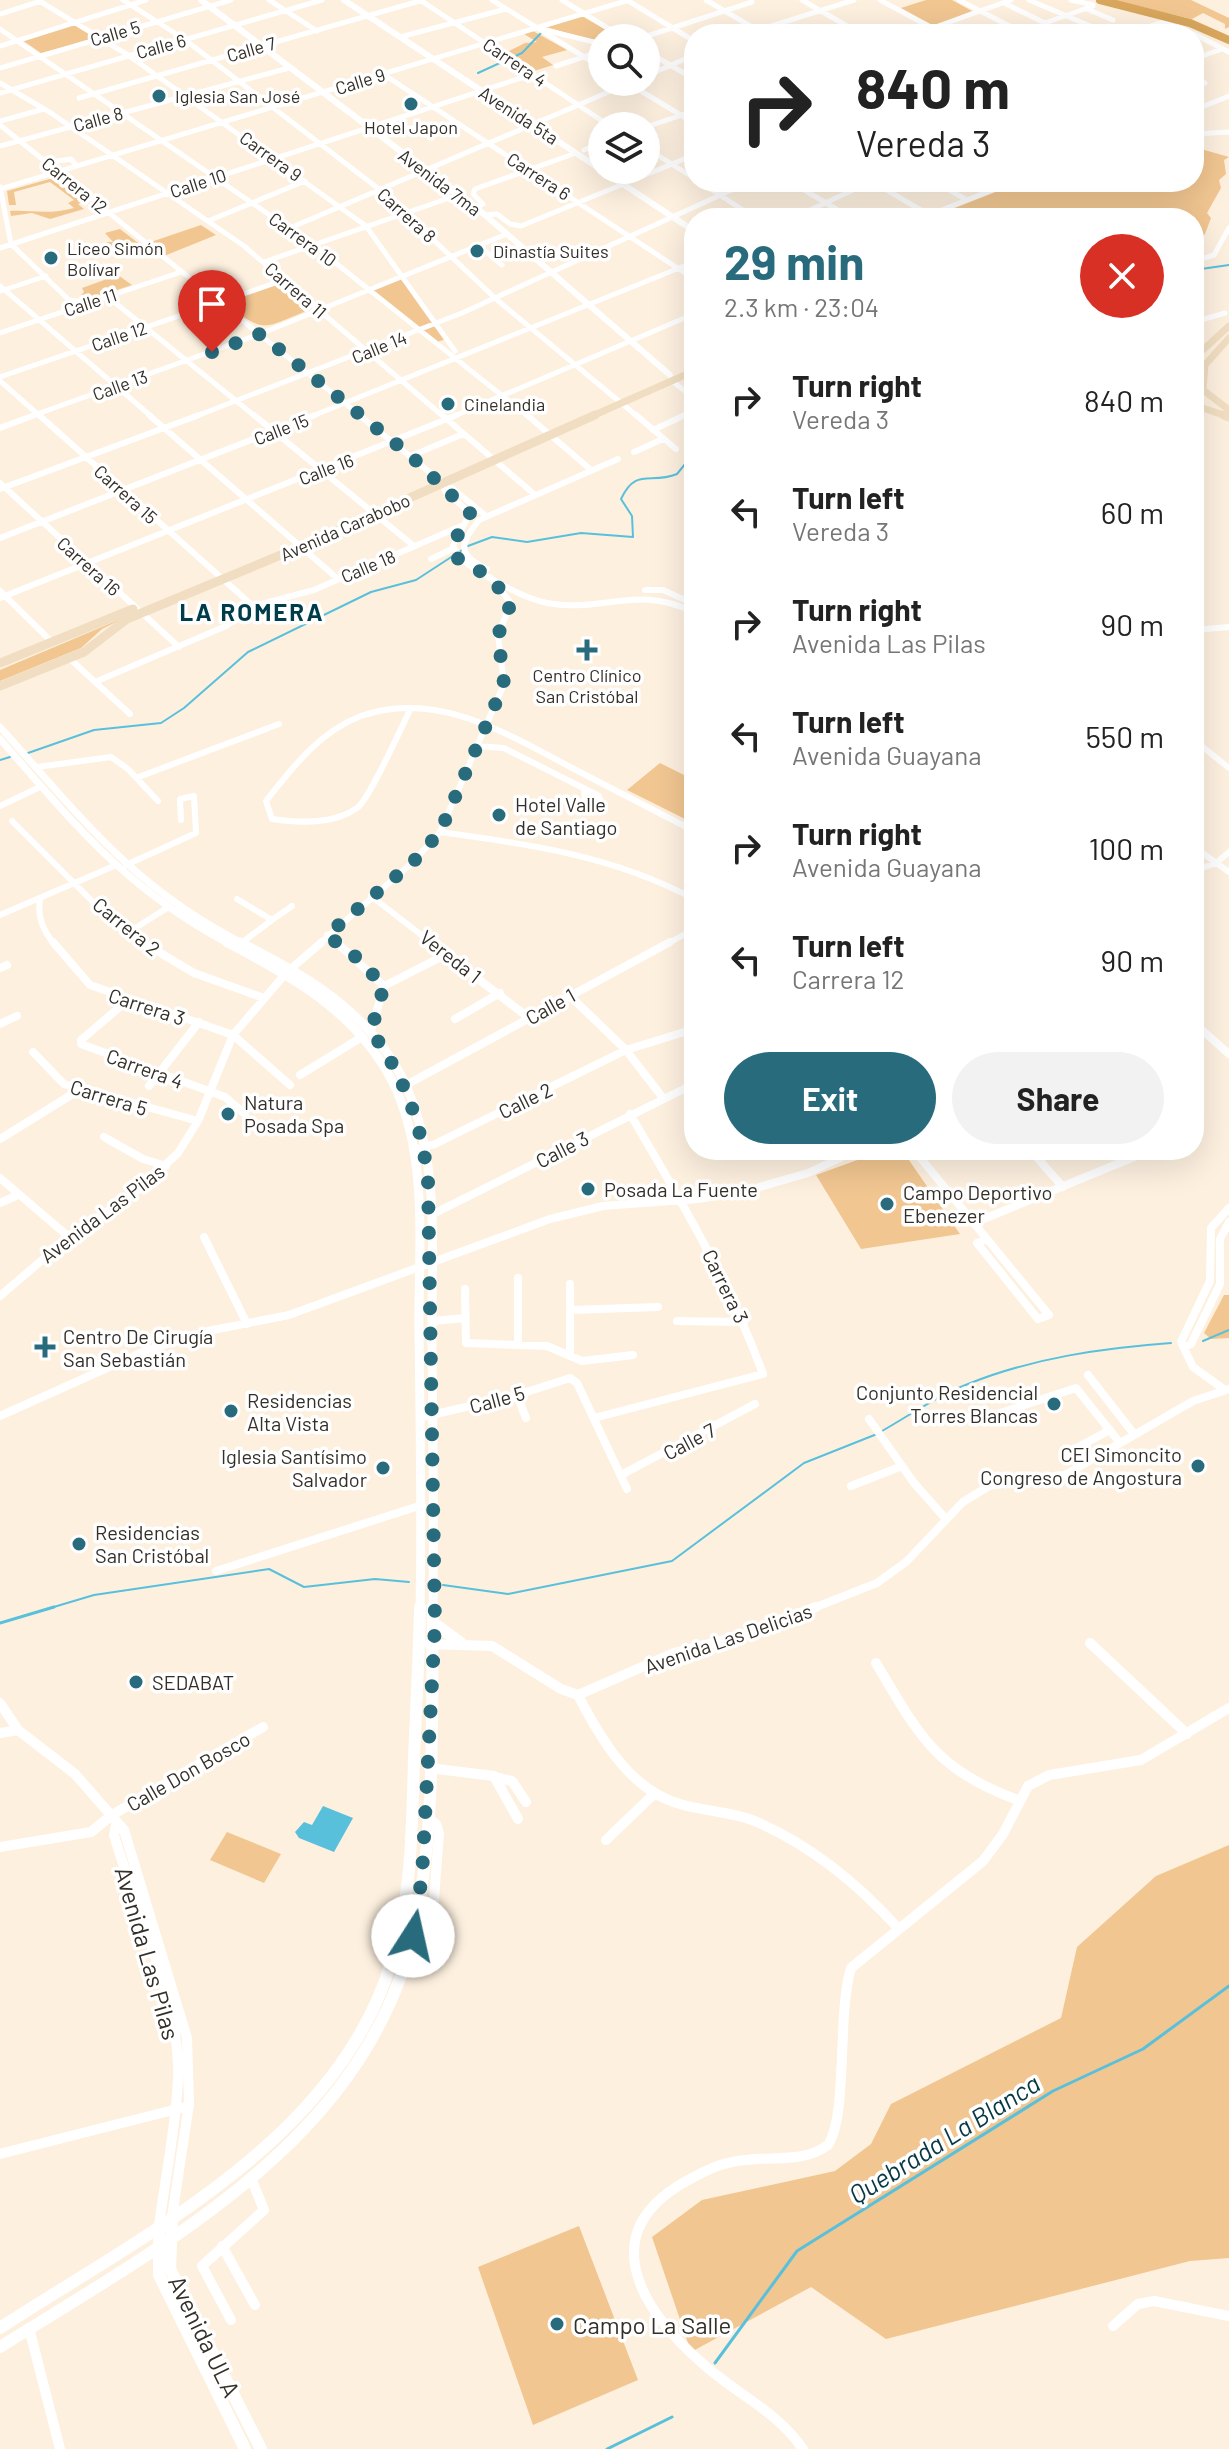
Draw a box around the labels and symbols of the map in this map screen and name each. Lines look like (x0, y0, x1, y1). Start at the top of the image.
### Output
street label: Calle 5 (88, 15, 142, 51)
street label: Calle 6 (134, 29, 188, 63)
street label: Calle 7 (224, 31, 279, 66)
street label: Carrera 4 (479, 33, 551, 91)
street label: Calle 9 (332, 63, 388, 99)
street label: Avenida 5ta (475, 81, 563, 149)
place label: Iglesia San José (175, 85, 300, 107)
marker: Iglesia San José (150, 87, 168, 105)
marker: Hotel Japon (402, 95, 420, 113)
street label: Calle 8 (71, 102, 125, 136)
place label: Hotel Japon (364, 116, 458, 138)
street label: Carrera 9 (236, 126, 306, 186)
street label: Avenida 7ma (394, 144, 486, 220)
street label: Carrera 6 (503, 147, 575, 205)
street label: Carrera 12 (38, 152, 112, 218)
street label: Calle 10 (167, 164, 229, 202)
street label: Carrera 8 (373, 183, 441, 247)
street label: Carrera 10 (265, 207, 341, 271)
place label: Liceo Simón Bolívar (67, 237, 163, 280)
place label: Dinastía Suites (493, 240, 609, 262)
marker: Dinastía Suites (468, 242, 486, 260)
marker: Liceo Simón Bolívar (42, 249, 60, 267)
street label: Carrera 11 (261, 257, 331, 323)
pin (178, 270, 246, 352)
street label: Calle 11 (61, 283, 119, 321)
street label: Calle 12 (88, 316, 150, 356)
street label: Calle 14 (348, 326, 410, 368)
street label: Calle 13 (89, 365, 151, 405)
place label: Cinelandia (464, 393, 545, 415)
marker: Cinelandia (439, 395, 457, 413)
street label: Calle 15 (250, 409, 312, 449)
street label: Calle 16 (295, 449, 357, 489)
street label: Carrera 15 (90, 460, 162, 528)
street label: Avenida Carabobo (277, 488, 413, 566)
street label: Carrera 16 (53, 532, 125, 600)
street label: Calle 18 (337, 545, 399, 587)
district label: LA ROMERA (179, 597, 325, 626)
marker: Centro Clínico San Cristóbal (576, 639, 598, 661)
place label: Centro Clínico San Cristóbal (533, 664, 641, 707)
place label: Hotel Valle de Santiago (515, 792, 617, 839)
marker: Hotel Valle de Santiago (490, 806, 508, 824)
street label: Carrera 2 (89, 892, 165, 960)
street label: Vereda 1 (415, 925, 487, 987)
street label: Carrera 3 (106, 982, 188, 1030)
street label: Calle 1 (521, 983, 579, 1029)
street label: Carrera 4 (103, 1043, 187, 1093)
street label: Carrera 5 (68, 1074, 150, 1120)
street label: Calle 2 (494, 1077, 556, 1123)
place label: Natura Posada Spa (244, 1090, 344, 1137)
marker: Natura Posada Spa (219, 1105, 237, 1123)
street label: Calle 3 (531, 1126, 593, 1172)
street label: Avenida Las Pilas (35, 1159, 169, 1267)
place label: Posada La Fuente (604, 1177, 758, 1201)
marker: Posada La Fuente (579, 1180, 597, 1198)
place label: Campo Deportivo Ebenezer (903, 1180, 1052, 1227)
marker: Campo Deportivo Ebenezer (878, 1195, 896, 1213)
street label: Carrera 3 (698, 1245, 754, 1327)
place label: Centro De Cirugía San Sebastián (63, 1324, 213, 1371)
marker: Centro De Cirugía San Sebastián (34, 1336, 56, 1358)
street label: Calle 5 (467, 1380, 527, 1418)
place label: Conjunto Residencial Torres Blancas (856, 1380, 1038, 1427)
place label: Residencias Alta Vista (247, 1388, 352, 1435)
marker: Conjunto Residencial Torres Blancas (1045, 1395, 1063, 1413)
marker: Residencias Alta Vista (222, 1402, 240, 1420)
street label: Calle 7 (659, 1417, 720, 1465)
place label: CEI Simoncito Congreso de Angostura (980, 1442, 1182, 1489)
place label: Iglesia Santísimo Salvador (221, 1444, 367, 1491)
marker: CEI Simoncito Congreso de Angostura (1189, 1457, 1207, 1475)
marker: Iglesia Santísimo Salvador (374, 1459, 392, 1477)
place label: Residencias San Cristóbal (95, 1520, 209, 1567)
marker: Residencias San Cristóbal (70, 1535, 88, 1553)
street label: Avenida Las Delicias (641, 1598, 815, 1678)
place label: SEDABAT (152, 1670, 234, 1694)
marker: SEDABAT (127, 1673, 145, 1691)
street label: Calle Don Bosco (122, 1726, 254, 1816)
street label: Avenida Las Pilas (109, 1863, 187, 2043)
position arrow (371, 1894, 455, 1978)
water label: Quebrada La Blanca (843, 2067, 1045, 2209)
street label: Avenida ULA (163, 2270, 247, 2402)
place label: Campo La Salle (573, 2310, 731, 2339)
marker: Campo La Salle (548, 2315, 566, 2333)

